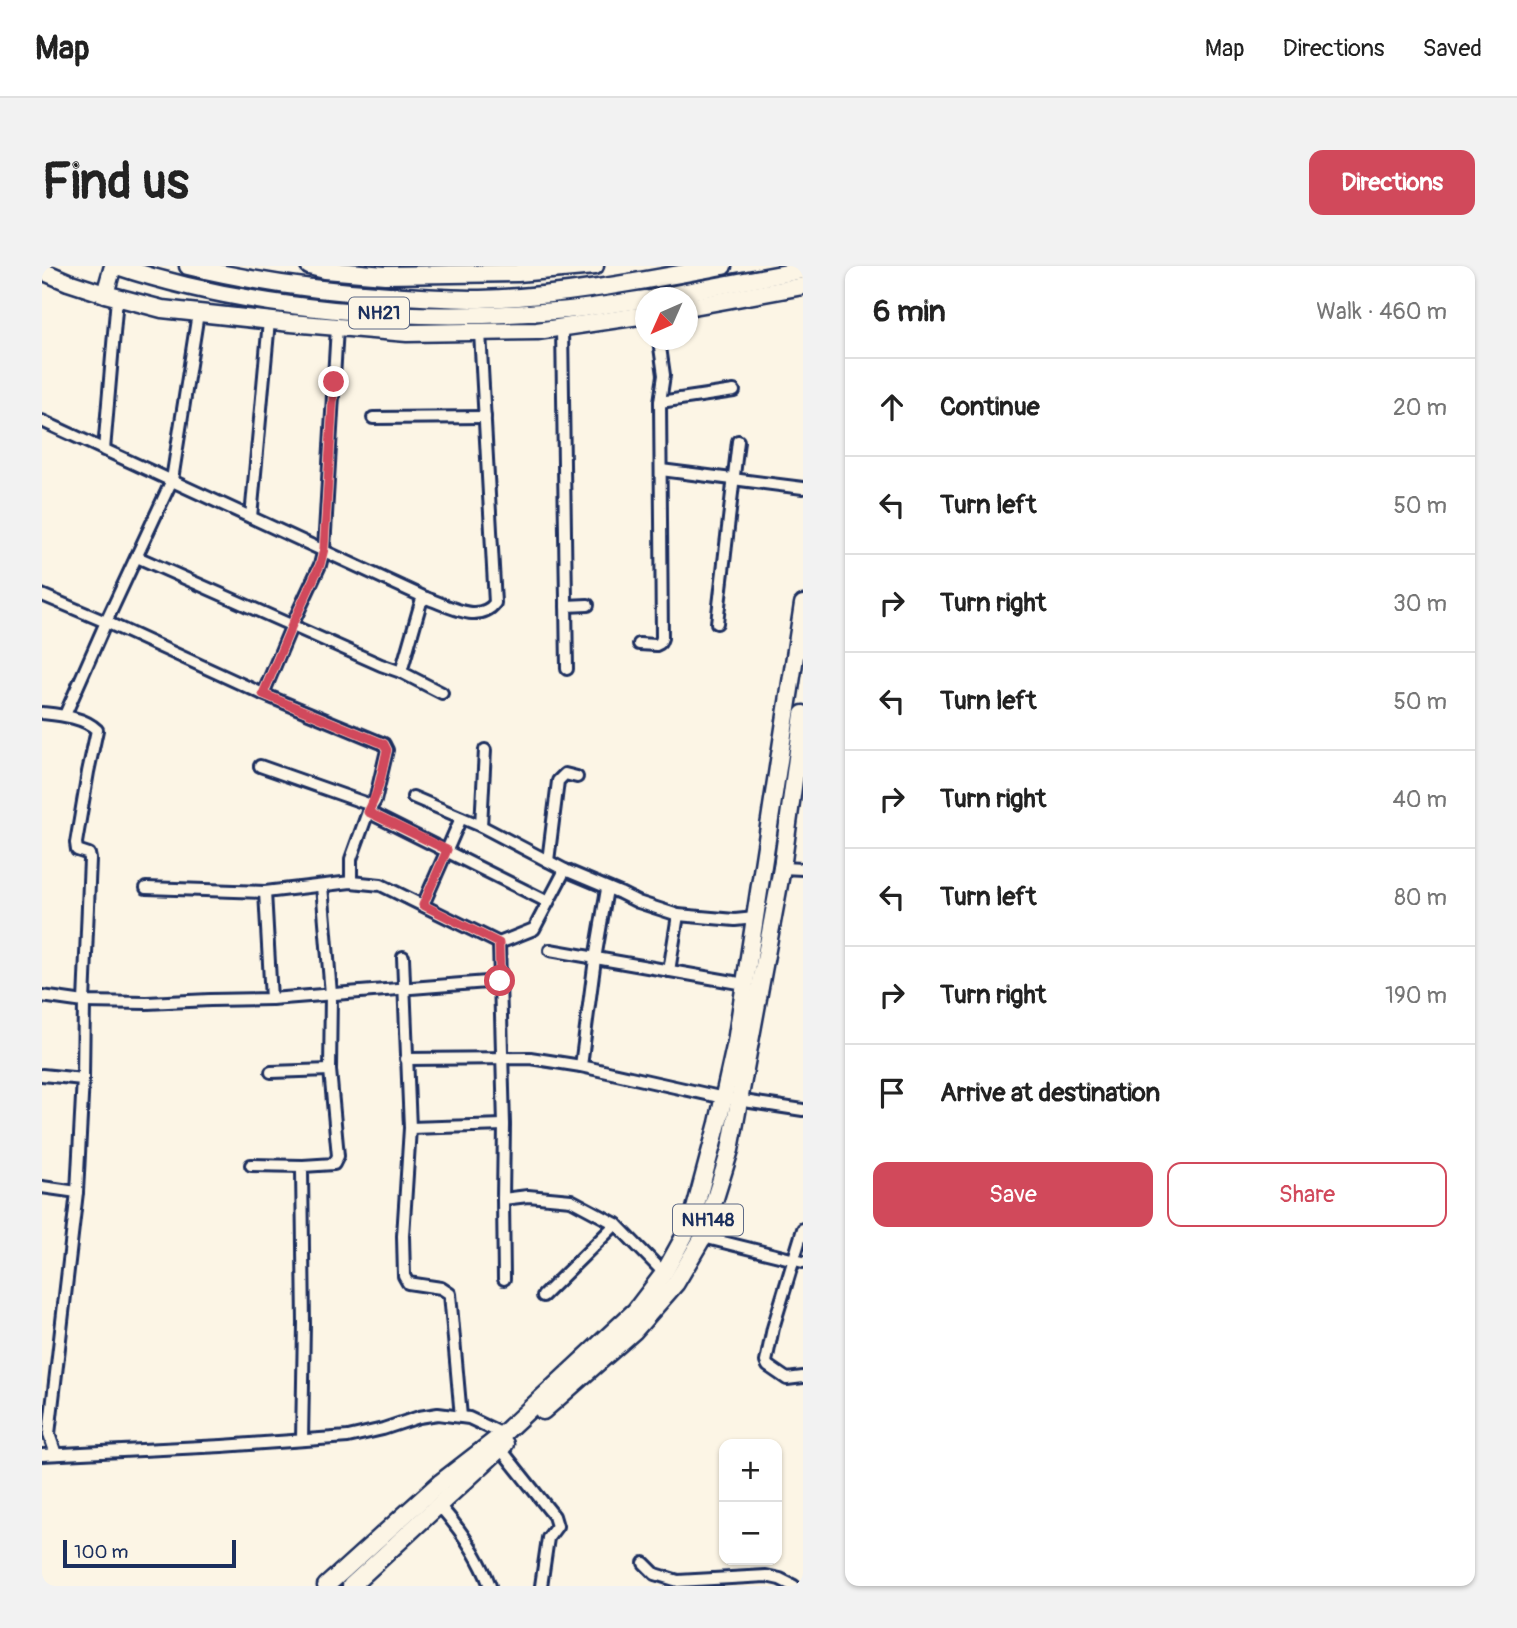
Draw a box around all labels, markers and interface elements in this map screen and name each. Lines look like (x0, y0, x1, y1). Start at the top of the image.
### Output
text: Map (35, 28, 90, 69)
text: Map (1205, 34, 1245, 63)
text: Directions (1283, 34, 1384, 63)
text: Saved (1422, 34, 1482, 63)
button: Directions (1309, 150, 1475, 215)
text: Find us (42, 152, 189, 213)
north arrow (635, 287, 698, 350)
text: 6 min (873, 293, 946, 330)
text: Walk · 460 m (1316, 297, 1447, 326)
road number: NH21 (349, 298, 409, 328)
route end (318, 366, 349, 397)
icon: ahead (873, 388, 911, 426)
text: Continue (940, 391, 1040, 423)
text: 20 m (1393, 393, 1447, 422)
icon: left (873, 486, 911, 524)
text: Turn left (940, 489, 1036, 521)
text: 50 m (1393, 491, 1447, 520)
icon: right (873, 584, 911, 622)
text: Turn right (940, 587, 1046, 619)
text: 30 m (1393, 589, 1447, 618)
icon: left (873, 682, 911, 720)
text: Turn left (940, 685, 1036, 717)
text: 50 m (1393, 687, 1447, 716)
icon: right (873, 780, 911, 818)
text: Turn right (940, 783, 1046, 815)
text: 40 m (1393, 785, 1447, 814)
icon: left (873, 878, 911, 916)
text: Turn left (940, 881, 1036, 913)
text: 80 m (1394, 883, 1447, 912)
route start (484, 965, 515, 996)
icon: right (873, 976, 911, 1014)
text: Turn right (940, 979, 1046, 1011)
text: 190 m (1385, 981, 1447, 1010)
icon: arrive (873, 1074, 911, 1112)
text: Arrive at destination (940, 1077, 1160, 1109)
button: Save (873, 1162, 1153, 1227)
button: Share (1167, 1162, 1447, 1227)
road number: NH148 (673, 1204, 743, 1236)
map controls (719, 1439, 782, 1565)
button: + (719, 1439, 782, 1502)
button: − (719, 1502, 782, 1565)
scale bar (63, 1537, 236, 1569)
text: 100 m (74, 1540, 128, 1564)

